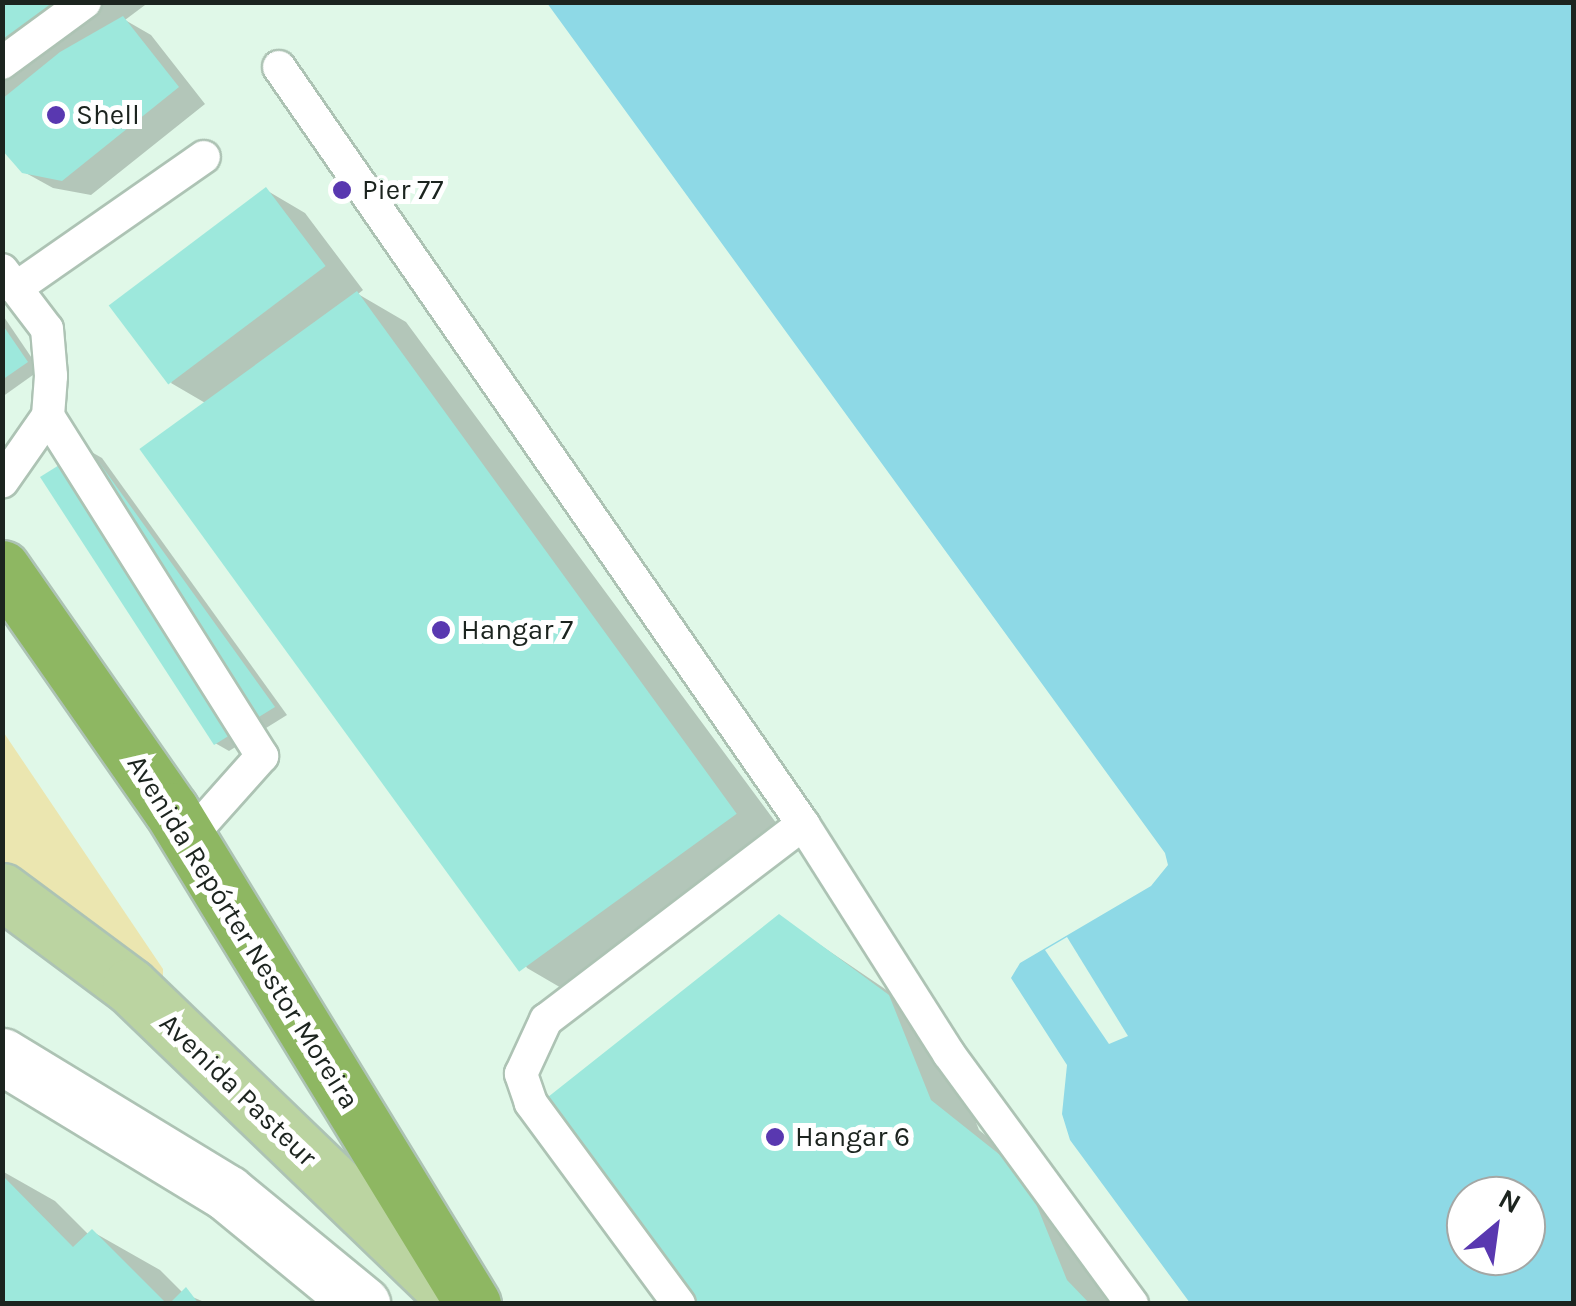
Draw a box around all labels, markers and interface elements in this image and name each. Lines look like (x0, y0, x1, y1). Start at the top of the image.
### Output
place label: Shell (76, 98, 140, 132)
marker: Shell (45, 104, 67, 126)
place label: Pier 77 (362, 173, 443, 207)
marker: Pier 77 (331, 179, 353, 201)
place label: Hangar 7 (461, 613, 573, 647)
marker: Hangar 7 (430, 619, 452, 641)
street label: Avenida Repórter Nestor Moreira (120, 749, 366, 1115)
street label: Avenida Pasteur (152, 1007, 324, 1173)
place label: Hangar 6 (795, 1120, 910, 1154)
marker: Hangar 6 (764, 1126, 786, 1148)
north arrow (1446, 1176, 1546, 1276)
text: N (1493, 1182, 1527, 1220)

